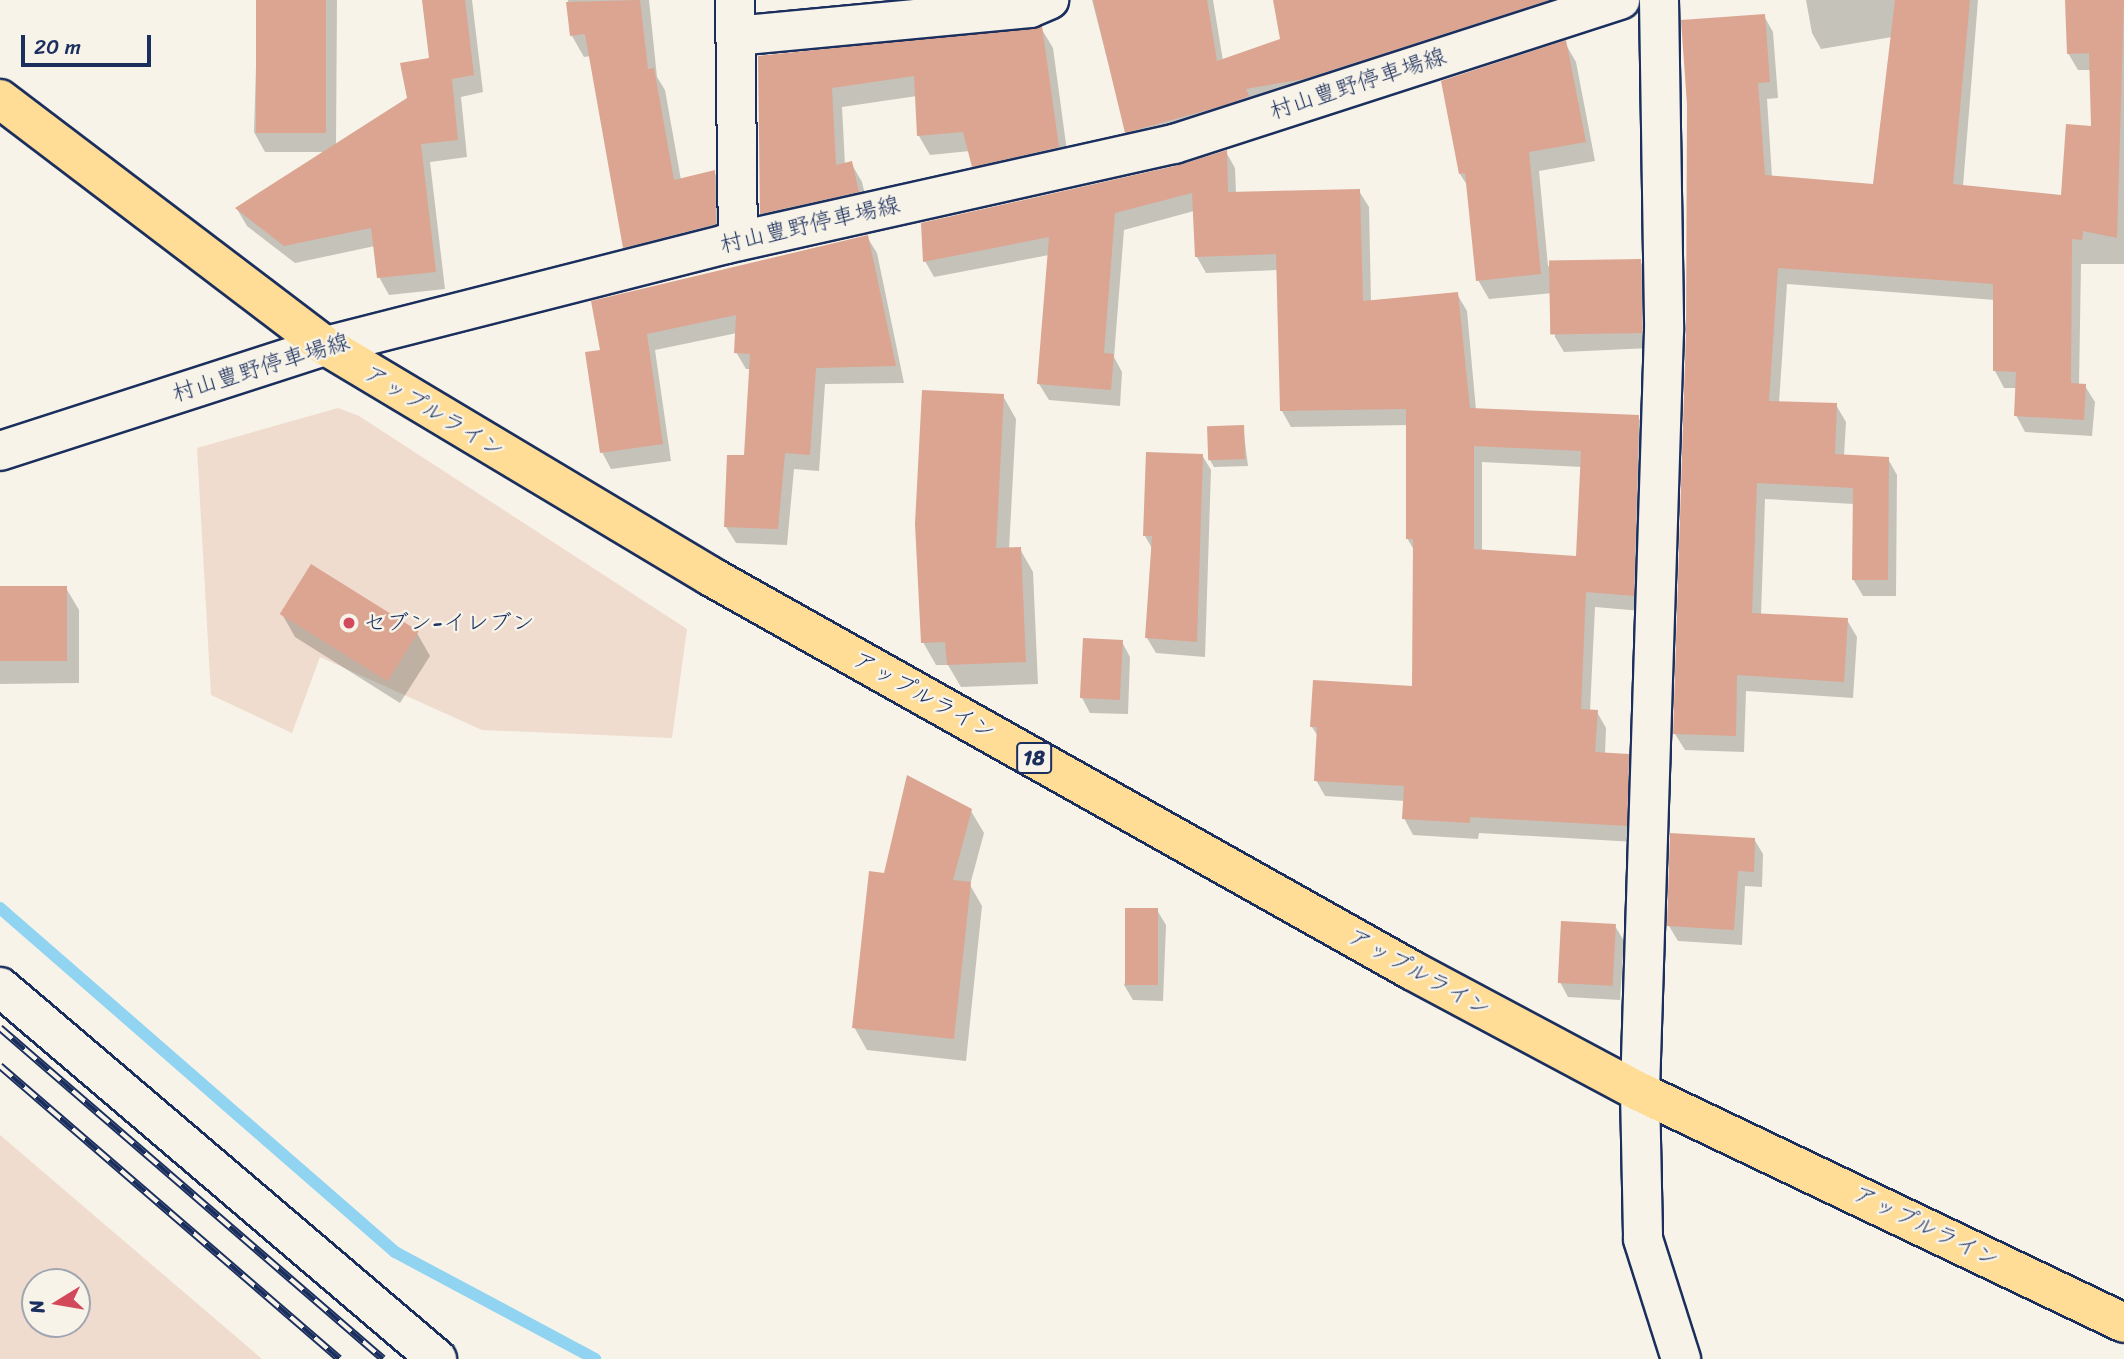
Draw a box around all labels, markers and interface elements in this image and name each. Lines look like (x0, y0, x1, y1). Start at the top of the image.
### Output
scale bar (24, 21, 154, 65)
text: 20 m (34, 28, 81, 66)
street label: 村山豊野停車場線 (1266, 42, 1450, 126)
street label: 村山豊野停車場線 (717, 191, 903, 259)
street label: 村山豊野停車場線 (169, 328, 353, 408)
street label: アップルライン (358, 359, 510, 465)
place label: セブン-イレブン (363, 609, 535, 637)
marker: セブン-イレブン (341, 615, 357, 631)
street label: アップルライン (847, 645, 1001, 747)
road number: 18 (1015, 740, 1053, 776)
street label: アップルライン (1342, 922, 1496, 1024)
street label: アップルライン (1848, 1179, 2004, 1275)
north arrow (21, 1268, 91, 1338)
text: N (19, 1297, 54, 1316)

